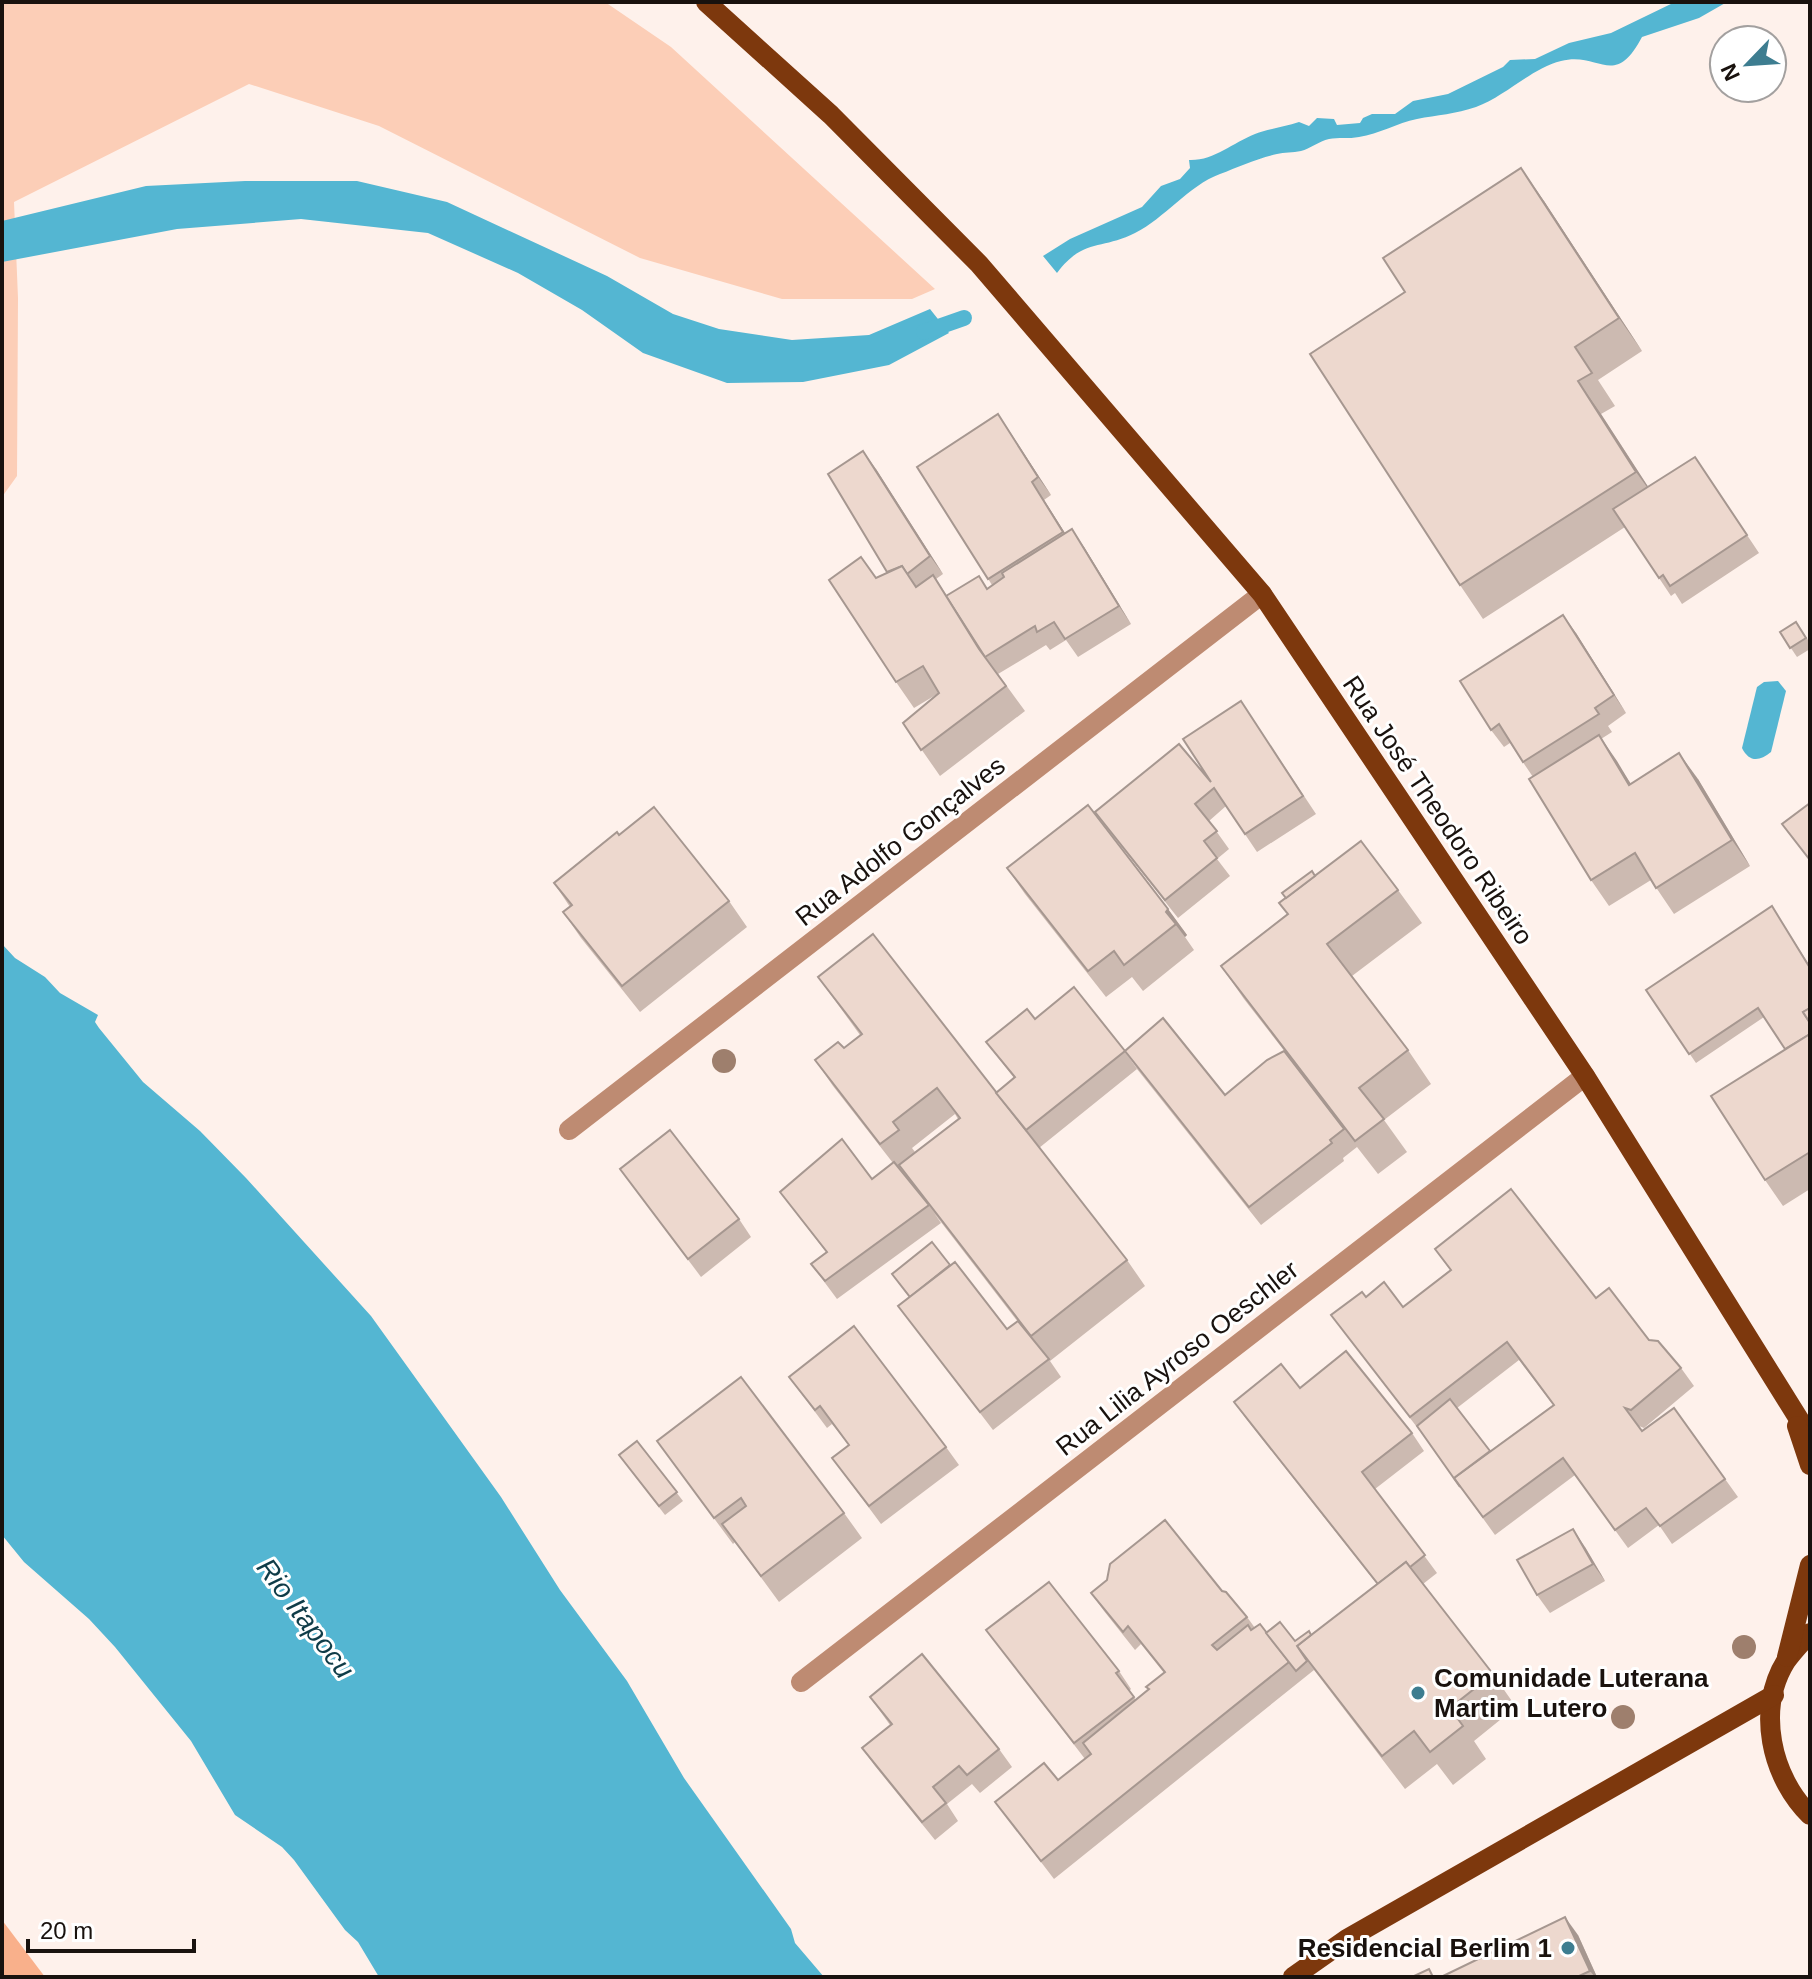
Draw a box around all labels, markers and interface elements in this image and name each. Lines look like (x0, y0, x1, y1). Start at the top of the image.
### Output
north arrow (1708, 24, 1788, 104)
text: N (1716, 60, 1745, 85)
street label: Rua José Theodoro Ribeiro (1337, 670, 1539, 950)
street label: Rua Adolfo Gonçalves (789, 750, 1011, 932)
street label: Rua Lilia Ayroso Oeschler (1050, 1254, 1304, 1462)
water label: Rio Itapocu (251, 1552, 361, 1685)
place label: Comunidade Luterana Martim Lutero (1434, 1663, 1709, 1723)
marker: Comunidade Luterana Martim Lutero (1409, 1684, 1427, 1702)
scale bar (28, 1903, 194, 1953)
text: 20 m (40, 1917, 93, 1944)
place label: Residencial Berlim 1 (1298, 1933, 1552, 1963)
marker: Residencial Berlim 1 (1559, 1939, 1577, 1957)

